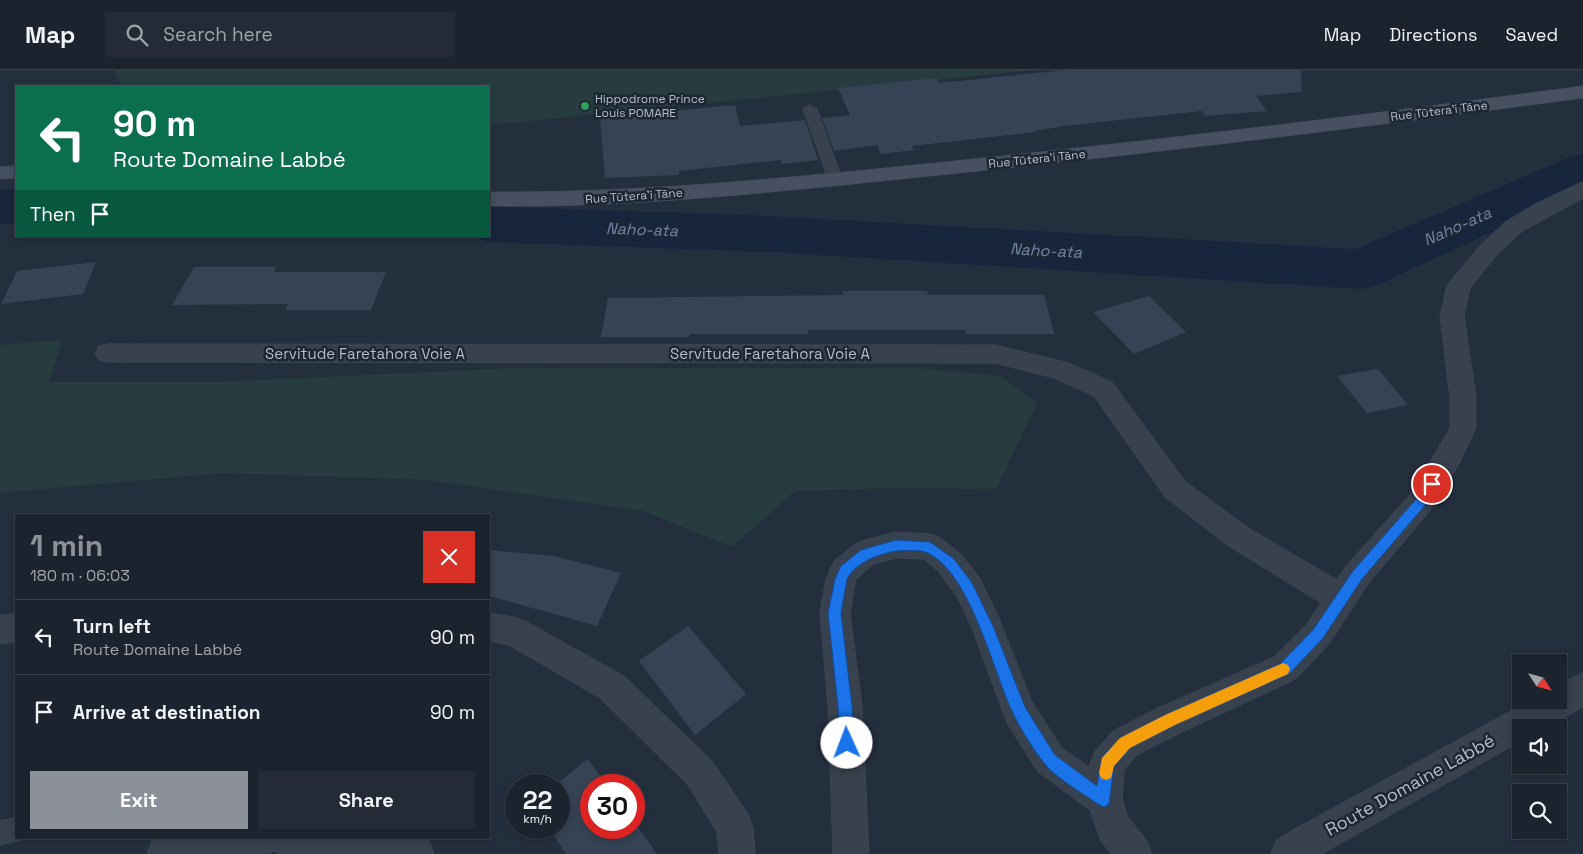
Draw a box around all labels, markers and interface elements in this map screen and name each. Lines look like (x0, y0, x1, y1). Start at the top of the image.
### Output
search box (105, 12, 455, 57)
text: Map (25, 19, 75, 50)
icon: search (123, 21, 151, 49)
text: Search here (163, 22, 273, 47)
text: Map (1324, 23, 1361, 46)
text: Directions (1389, 23, 1478, 46)
text: Saved (1506, 23, 1558, 46)
place label: Hippodrome Prince Louis POMARE (595, 91, 705, 121)
street label: Rue Tūtera'i Tāne (1390, 97, 1488, 125)
marker: Hippodrome Prince Louis POMARE (579, 100, 591, 112)
text: 90 m (113, 102, 196, 146)
icon: left (30, 105, 95, 170)
text: Route Domaine Labbé (113, 145, 346, 173)
street label: Rue Tūtera'i Tāne (988, 146, 1086, 172)
street label: Rue Tūtera'i Tāne (585, 185, 683, 207)
icon: arrive (86, 200, 114, 228)
text: Then (30, 202, 76, 227)
water label: Naho-ata (1420, 202, 1495, 251)
water label: Naho-ata (606, 218, 679, 241)
water label: Naho-ata (1009, 238, 1083, 263)
street label: Servitude Faretahora Voie A (265, 344, 465, 363)
street label: Servitude Faretahora Voie A (670, 344, 870, 363)
pin (1411, 463, 1453, 505)
icon: arrive (1418, 470, 1446, 498)
text: 1 min (30, 526, 103, 565)
button: close (423, 531, 475, 583)
text: 180 m · 06:03 (30, 565, 130, 586)
text: Turn left (73, 614, 151, 639)
icon: left (30, 623, 58, 651)
text: 90 m (430, 625, 475, 650)
text: Route Domaine Labbé (73, 639, 242, 660)
north arrow (1512, 654, 1568, 709)
map controls (1512, 654, 1567, 839)
icon: arrive (30, 698, 58, 726)
text: Arrive at destination (73, 700, 261, 725)
text: 90 m (430, 700, 475, 725)
position arrow (820, 716, 872, 768)
button: sound (1512, 719, 1567, 774)
street label: Route Domaine Labbé (1321, 728, 1499, 841)
button: Exit (30, 771, 248, 829)
button: Share (258, 771, 475, 829)
speed limit sign: 30 (580, 774, 645, 839)
text: 22 (523, 784, 552, 816)
button: search (1512, 784, 1567, 839)
text: km/h (523, 811, 552, 827)

